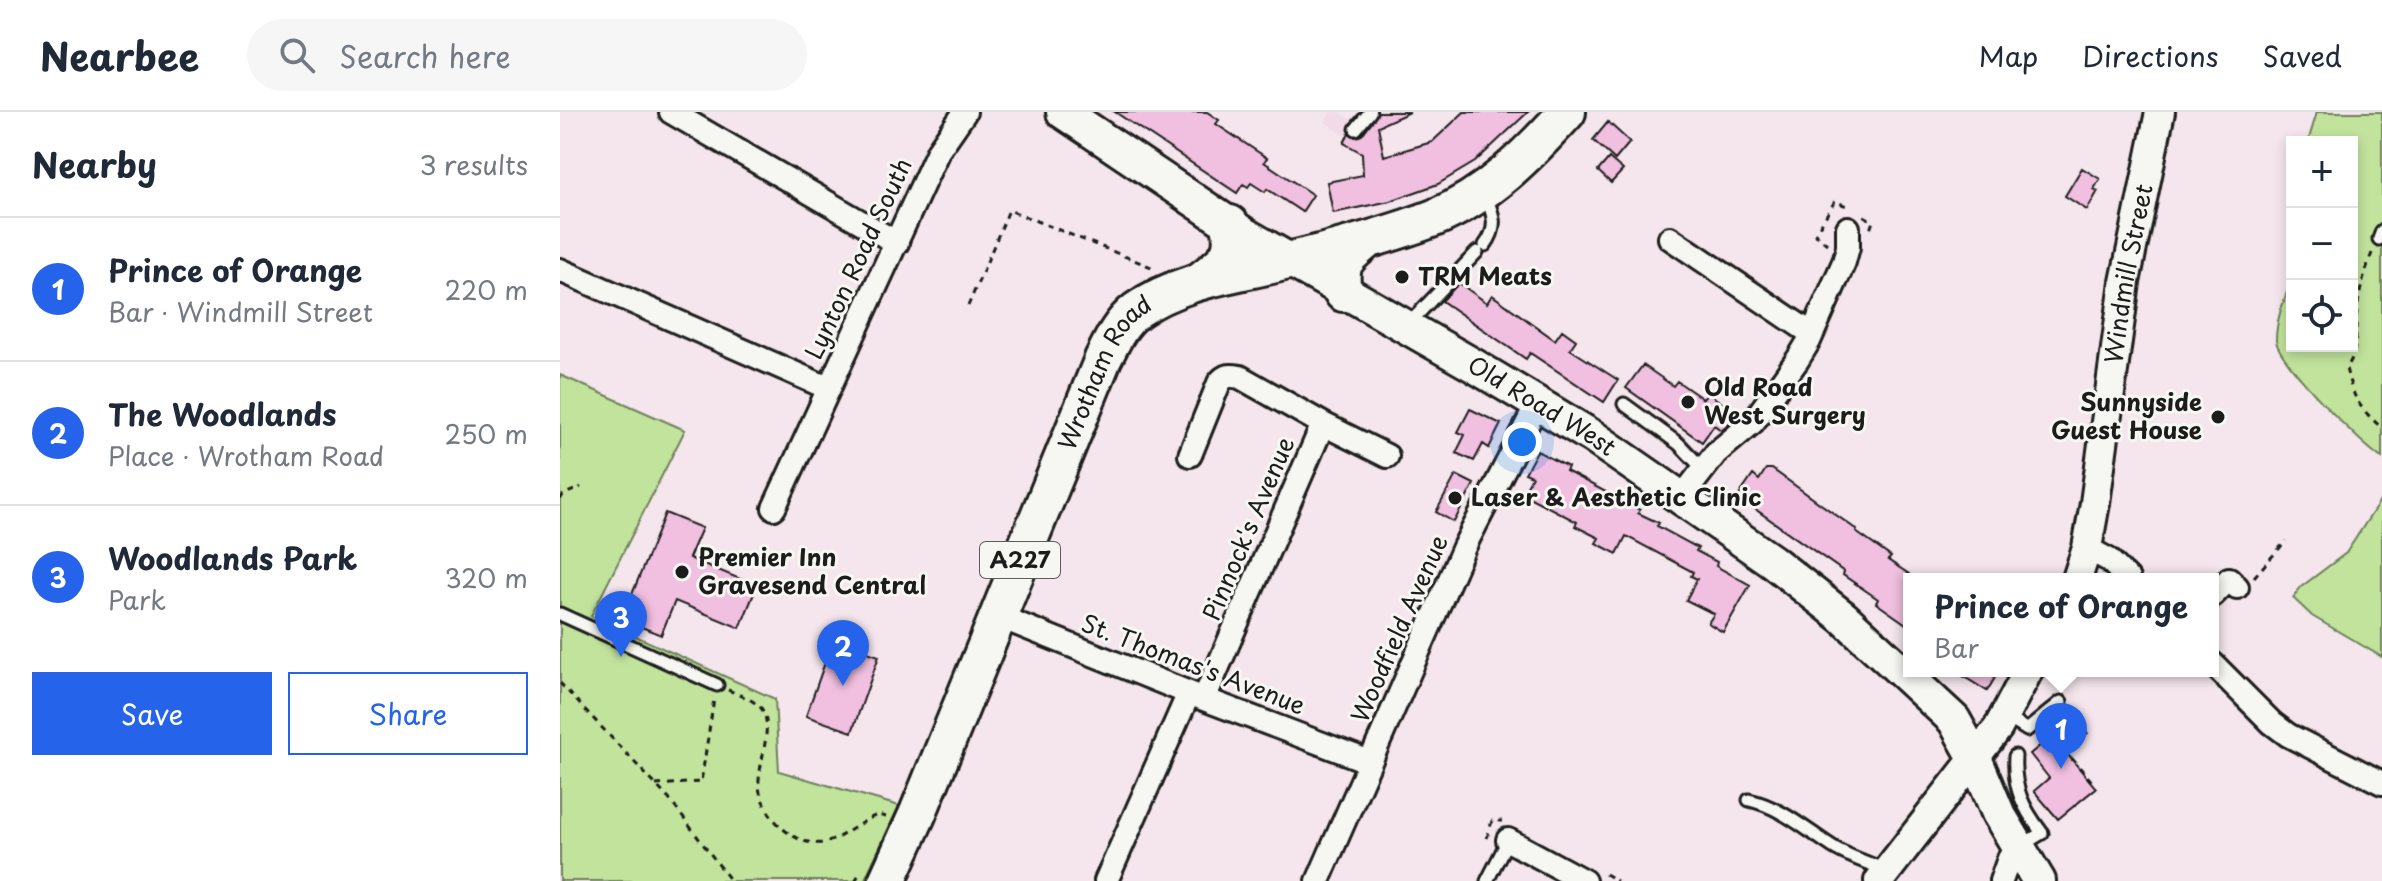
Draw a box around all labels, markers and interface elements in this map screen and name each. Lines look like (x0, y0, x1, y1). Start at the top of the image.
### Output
search box (247, 19, 807, 91)
text: Nearbee (40, 27, 199, 84)
icon: search (275, 33, 319, 77)
text: Search here (339, 33, 511, 78)
text: Map (1979, 34, 2038, 77)
text: Directions (2082, 34, 2219, 77)
text: Saved (2263, 34, 2342, 77)
map controls (2286, 136, 2358, 352)
button: + (2286, 136, 2358, 208)
text: Nearby (32, 138, 157, 190)
text: 3 results (420, 145, 528, 184)
street label: Lynton Road South (795, 152, 920, 365)
street label: Windmill Street (2094, 181, 2161, 365)
button: − (2286, 208, 2358, 280)
text: Prince of Orange (108, 247, 362, 292)
place label: TRM Meats (1418, 257, 1552, 293)
marker: TRM Meats (1393, 268, 1411, 286)
text: 1 (52, 270, 64, 309)
text: 220 m (444, 270, 528, 309)
button: locate (2286, 280, 2358, 352)
street label: Wrotham Road (1048, 285, 1158, 455)
text: Bar · Windmill Street (108, 292, 373, 331)
street label: Old Road West (1461, 346, 1624, 464)
place label: Old Road West Surgery (1704, 368, 1866, 432)
place label: Sunnyside Guest House (2051, 383, 2202, 447)
text: The Woodlands (108, 391, 337, 436)
marker: Old Road West Surgery (1679, 393, 1697, 411)
marker: Sunnyside Guest House (2209, 408, 2227, 426)
text: 2 (49, 414, 67, 453)
text: 250 m (444, 414, 528, 453)
your location (1502, 422, 1542, 462)
street label: Pinnock's Avenue (1192, 431, 1302, 626)
text: Place · Wrotham Road (108, 436, 384, 475)
place label: Laser & Aesthetic Clinic (1471, 478, 1761, 514)
marker: Laser & Aesthetic Clinic (1446, 489, 1464, 507)
street label: Woodfield Avenue (1341, 529, 1456, 728)
text: Woodlands Park (108, 535, 357, 580)
place label: Premier Inn Gravesend Central (698, 538, 926, 602)
road number: A227 (980, 542, 1060, 578)
text: 3 (49, 558, 67, 597)
text: 320 m (444, 558, 528, 597)
marker: Premier Inn Gravesend Central (673, 563, 691, 581)
popup (1903, 573, 2219, 677)
text: Park (108, 580, 166, 619)
text: Prince of Orange (1934, 583, 2188, 628)
pin: 3 (595, 591, 647, 657)
street label: St. Thomas's Avenue (1077, 604, 1311, 722)
pin: 2 (817, 620, 869, 686)
text: Bar (1934, 628, 1979, 667)
button: Save (32, 672, 272, 755)
button: Share (288, 672, 528, 755)
pin: 1 (2035, 703, 2087, 769)

